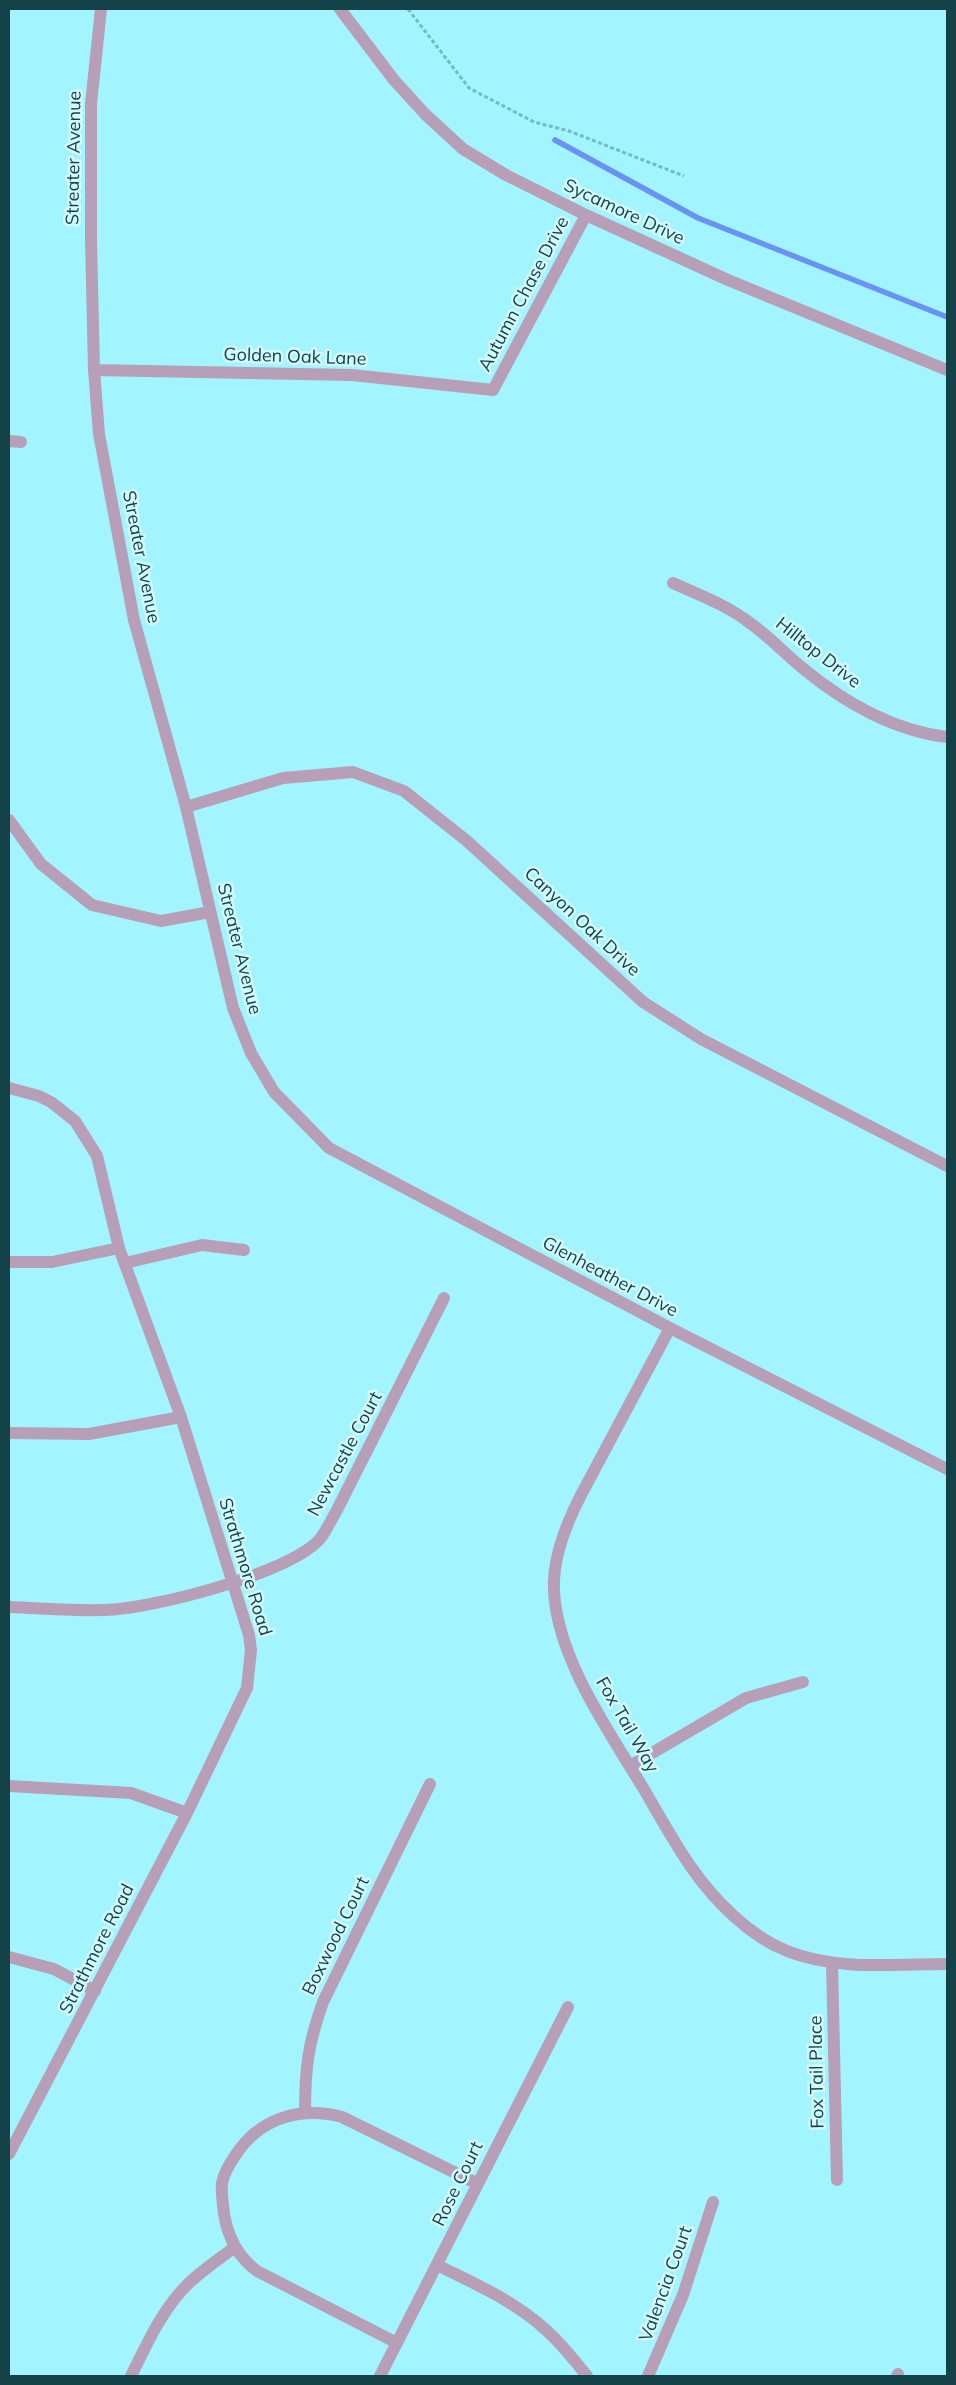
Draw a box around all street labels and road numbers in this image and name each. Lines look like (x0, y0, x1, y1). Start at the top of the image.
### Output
street label: Streater Avenue (62, 91, 86, 225)
street label: Sycamore Drive (560, 175, 688, 249)
street label: Autumn Chase Drive (474, 213, 574, 375)
street label: Golden Oak Lane (223, 344, 367, 370)
street label: Streater Avenue (118, 489, 164, 625)
street label: Hilltop Drive (771, 613, 865, 693)
street label: Canyon Oak Drive (520, 863, 644, 981)
street label: Streater Avenue (212, 881, 266, 1017)
street label: Glenheather Drive (539, 1232, 681, 1322)
street label: Newcastle Court (303, 1388, 387, 1520)
street label: Strathmore Road (214, 1496, 276, 1638)
street label: Fox Tail Way (591, 1673, 663, 1777)
street label: Boxwood Court (298, 1873, 374, 1999)
street label: Strathmore Road (55, 1881, 139, 2017)
street label: Fox Tail Place (805, 2015, 829, 2129)
street label: Rose Court (428, 2138, 488, 2230)
street label: Valencia Court (635, 2223, 697, 2345)

